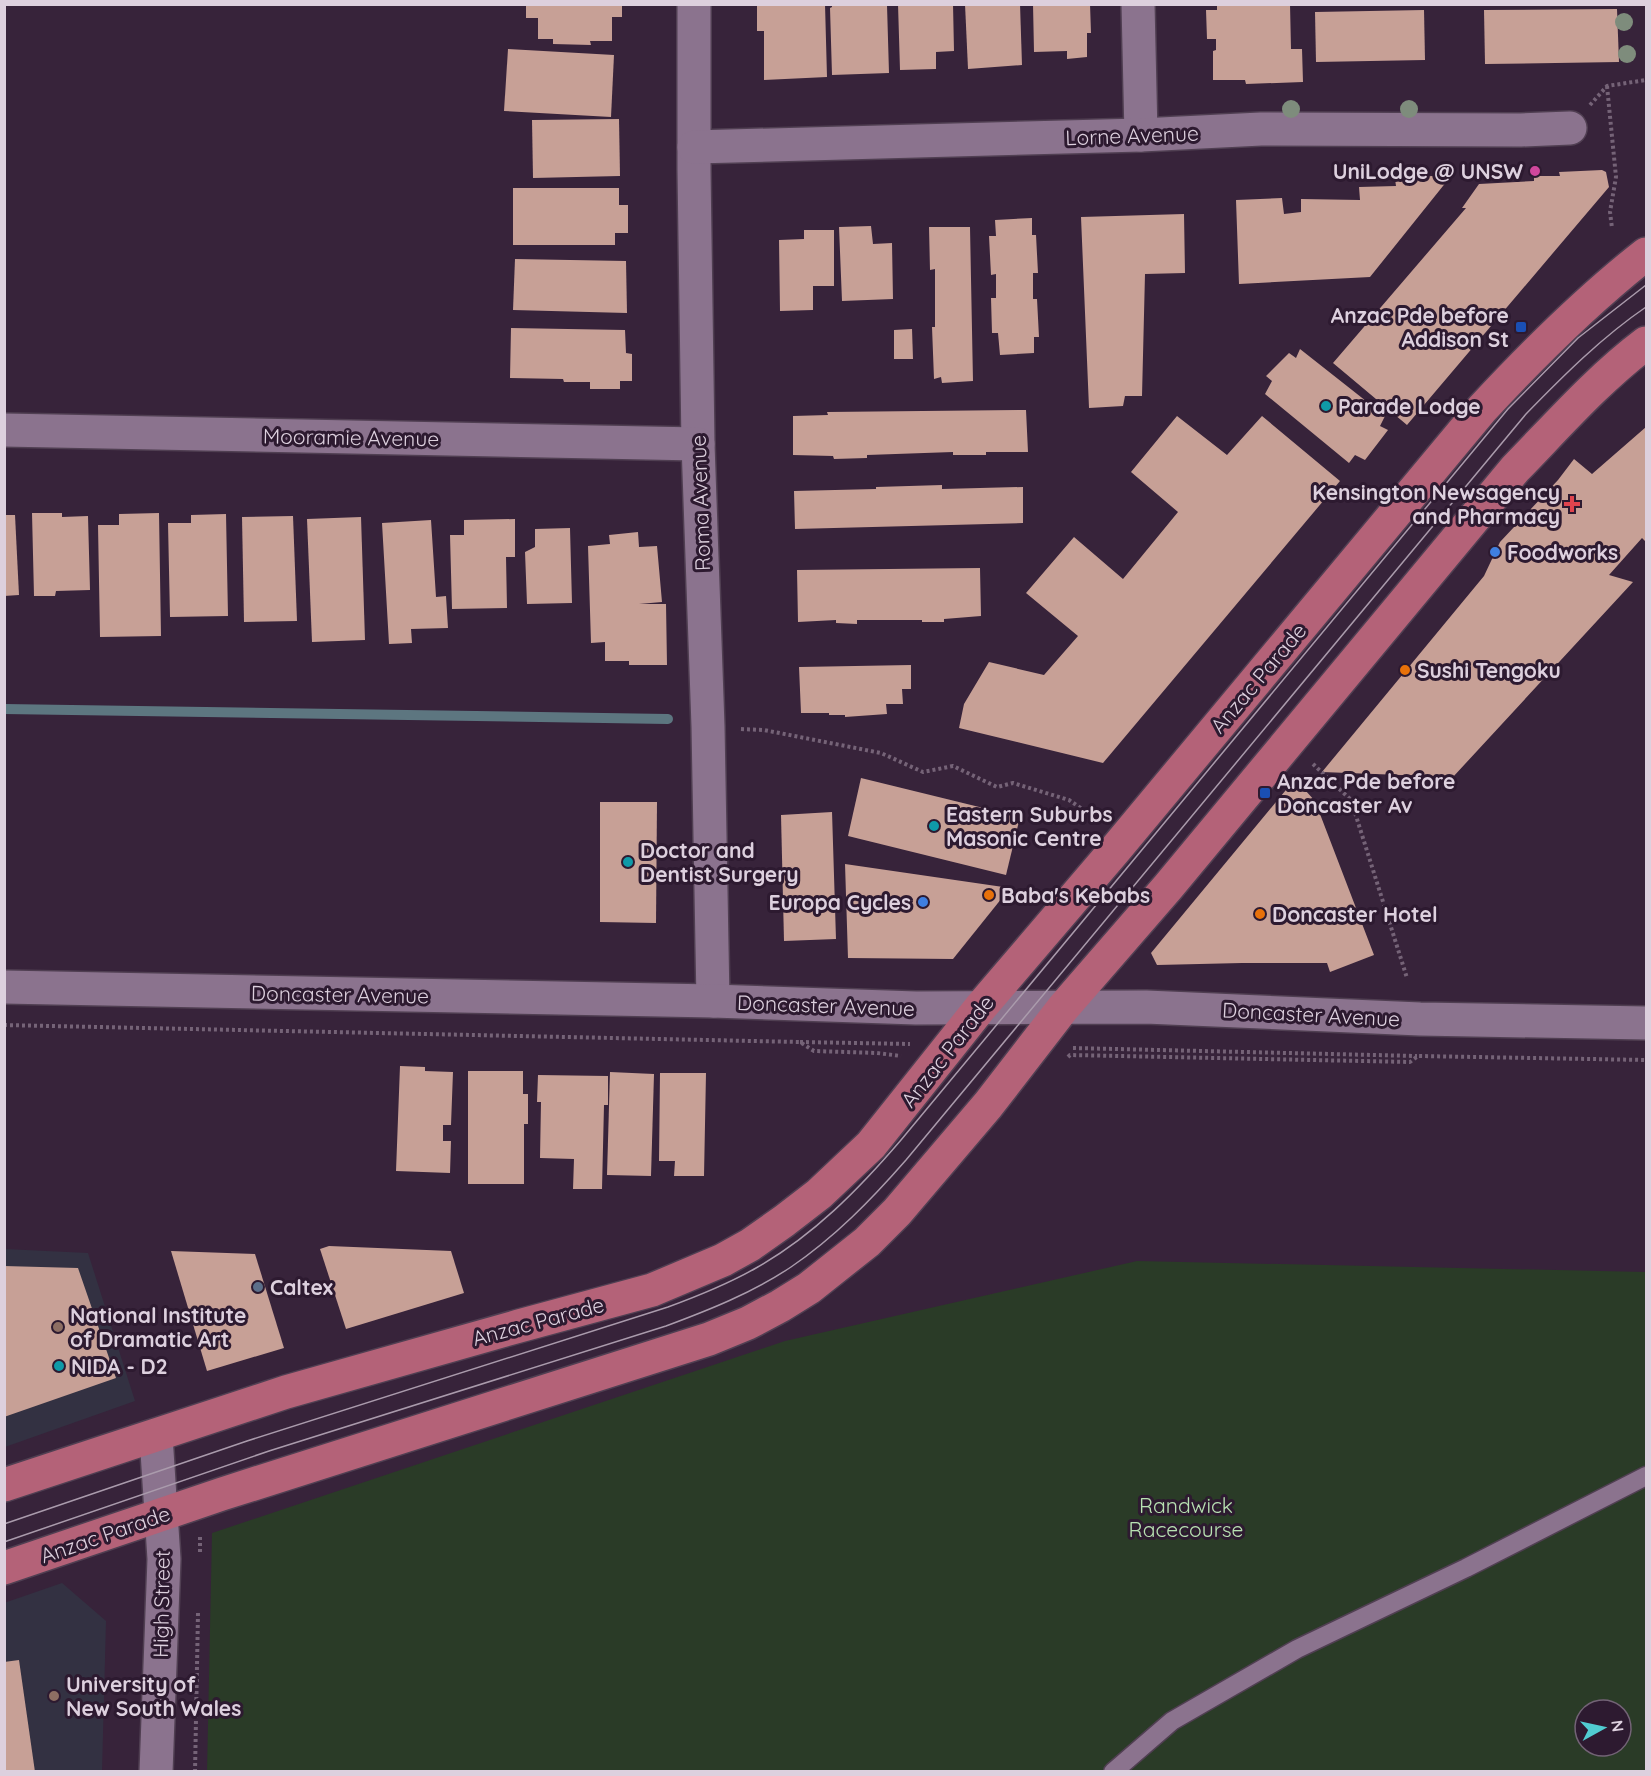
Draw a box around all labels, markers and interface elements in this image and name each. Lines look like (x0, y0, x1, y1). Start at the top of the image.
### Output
street label: Lorne Avenue (1065, 120, 1199, 150)
place label: UniLodge @ UNSW (1333, 158, 1523, 184)
marker: UniLodge @ UNSW (1528, 164, 1542, 178)
place label: Anzac Pde before Addison St (1331, 302, 1509, 352)
marker: Anzac Pde before Addison St (1514, 320, 1528, 334)
place label: Parade Lodge (1338, 393, 1481, 419)
marker: Parade Lodge (1319, 399, 1333, 413)
street label: Mooramie Avenue (263, 422, 439, 452)
street label: Roma Avenue (685, 435, 715, 571)
place label: Kensington Newsagency and Pharmacy (1312, 479, 1560, 529)
marker: Kensington Newsagency and Pharmacy (1565, 497, 1579, 511)
place label: Foodworks (1507, 539, 1618, 565)
marker: Foodworks (1488, 545, 1502, 559)
street label: Anzac Parade (1205, 618, 1311, 738)
place label: Sushi Tengoku (1417, 657, 1561, 683)
marker: Sushi Tengoku (1398, 663, 1412, 677)
place label: Anzac Pde before Doncaster Av (1277, 768, 1455, 818)
marker: Anzac Pde before Doncaster Av (1258, 786, 1272, 800)
place label: Eastern Suburbs Masonic Centre (946, 801, 1113, 851)
marker: Eastern Suburbs Masonic Centre (927, 819, 941, 833)
place label: Doctor and Dentist Surgery (640, 837, 799, 887)
marker: Doctor and Dentist Surgery (621, 855, 635, 869)
place label: Baba's Kebabs (1001, 882, 1150, 908)
marker: Baba's Kebabs (982, 888, 996, 902)
place label: Europa Cycles (769, 889, 911, 915)
marker: Europa Cycles (916, 895, 930, 909)
place label: Doncaster Hotel (1272, 901, 1438, 927)
marker: Doncaster Hotel (1253, 907, 1267, 921)
street label: Doncaster Avenue (251, 979, 429, 1009)
street label: Doncaster Avenue (737, 989, 915, 1021)
street label: Anzac Parade (895, 990, 999, 1112)
street label: Doncaster Avenue (1221, 996, 1401, 1032)
place label: Caltex (270, 1274, 333, 1300)
marker: Caltex (251, 1280, 265, 1294)
street label: Anzac Parade (469, 1291, 607, 1351)
place label: National Institute of Dramatic Art (70, 1302, 246, 1352)
marker: National Institute of Dramatic Art (51, 1320, 65, 1334)
place label: NIDA - D2 (71, 1353, 168, 1379)
marker: NIDA - D2 (52, 1359, 66, 1373)
park label: Randwick Racecourse (1129, 1492, 1243, 1542)
street label: Anzac Parade (37, 1500, 173, 1568)
street label: High Street (147, 1550, 175, 1658)
place label: University of New South Wales (66, 1671, 241, 1721)
marker: University of New South Wales (47, 1689, 61, 1703)
north arrow (1573, 1698, 1633, 1758)
text: N (1607, 1719, 1629, 1733)

